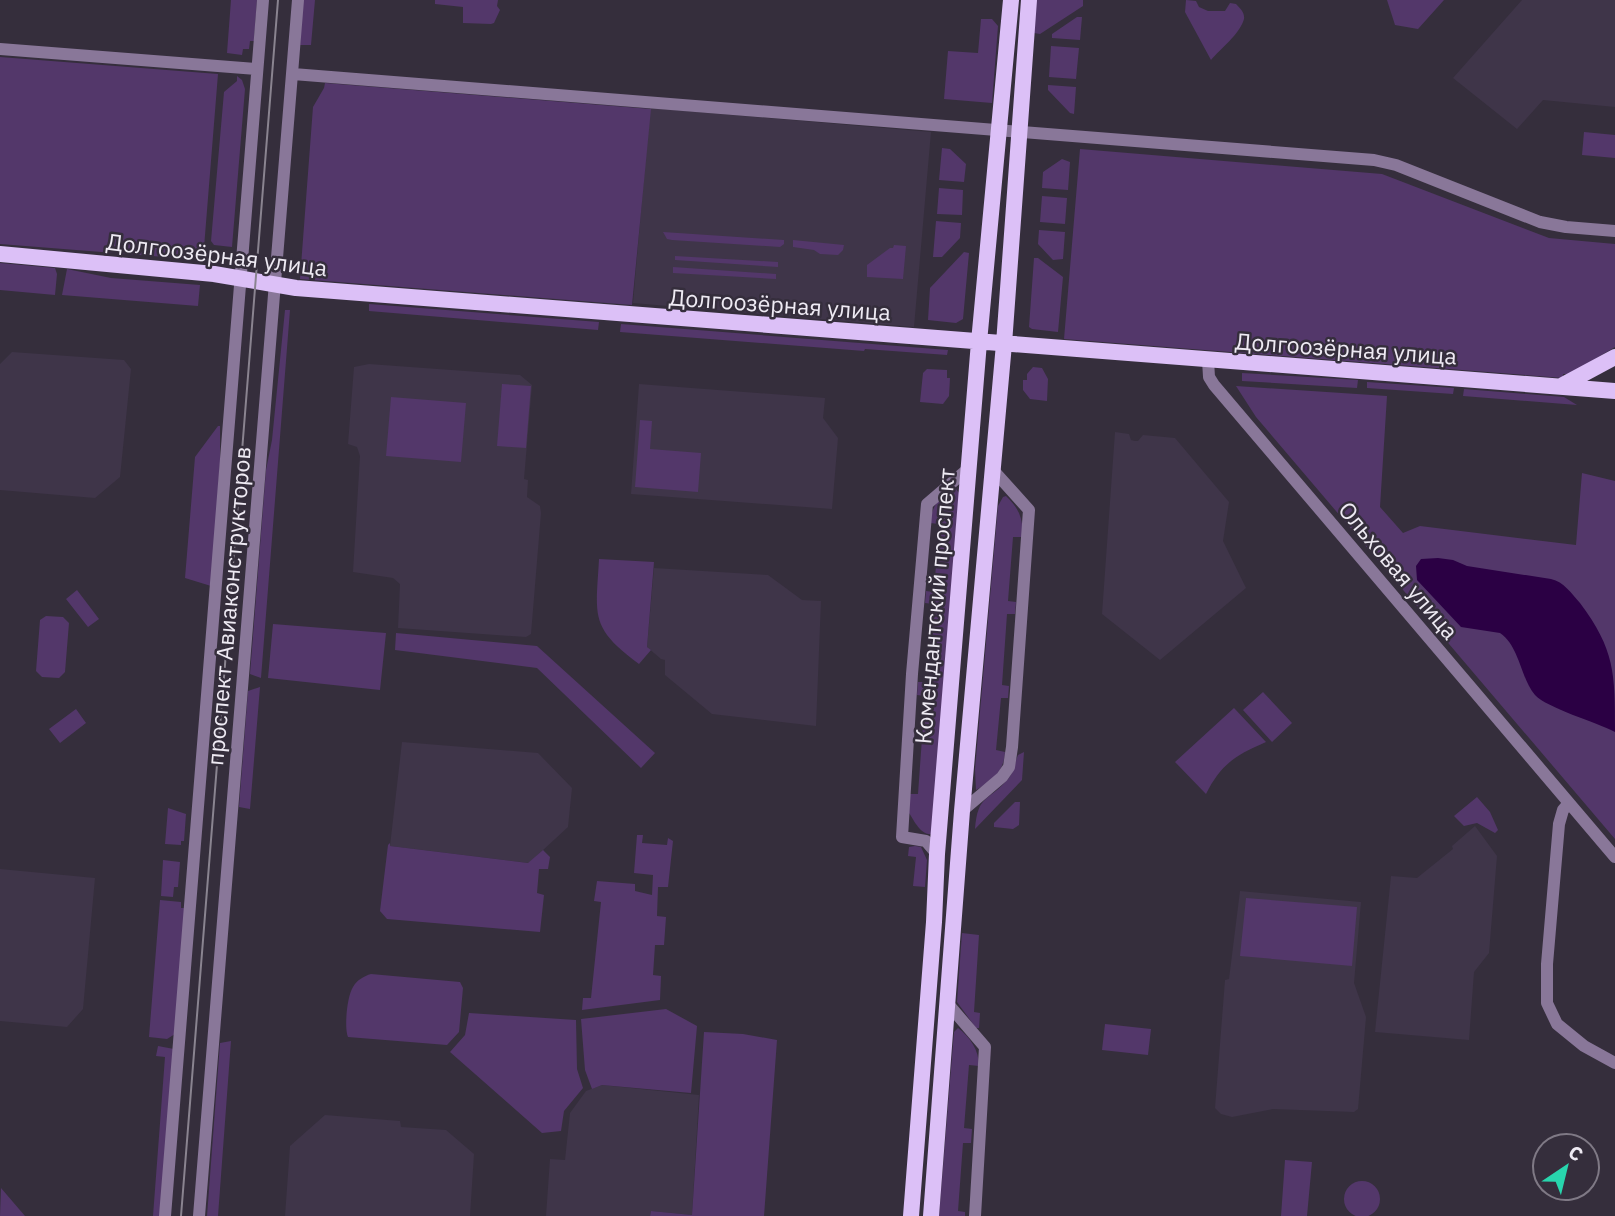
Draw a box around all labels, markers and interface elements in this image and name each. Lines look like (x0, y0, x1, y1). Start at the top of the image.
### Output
street label: Долгоозёрная улица (105, 226, 329, 282)
street label: Долгоозёрная улица (668, 281, 892, 327)
street label: Долгоозёрная улица (1234, 325, 1458, 371)
street label: проспект Авиаконструкторов (199, 445, 257, 767)
street label: Комендантский проспект (907, 467, 961, 745)
street label: Ольховая улица (1332, 495, 1466, 645)
north arrow (1531, 1132, 1601, 1202)
text: С (1564, 1140, 1588, 1166)

